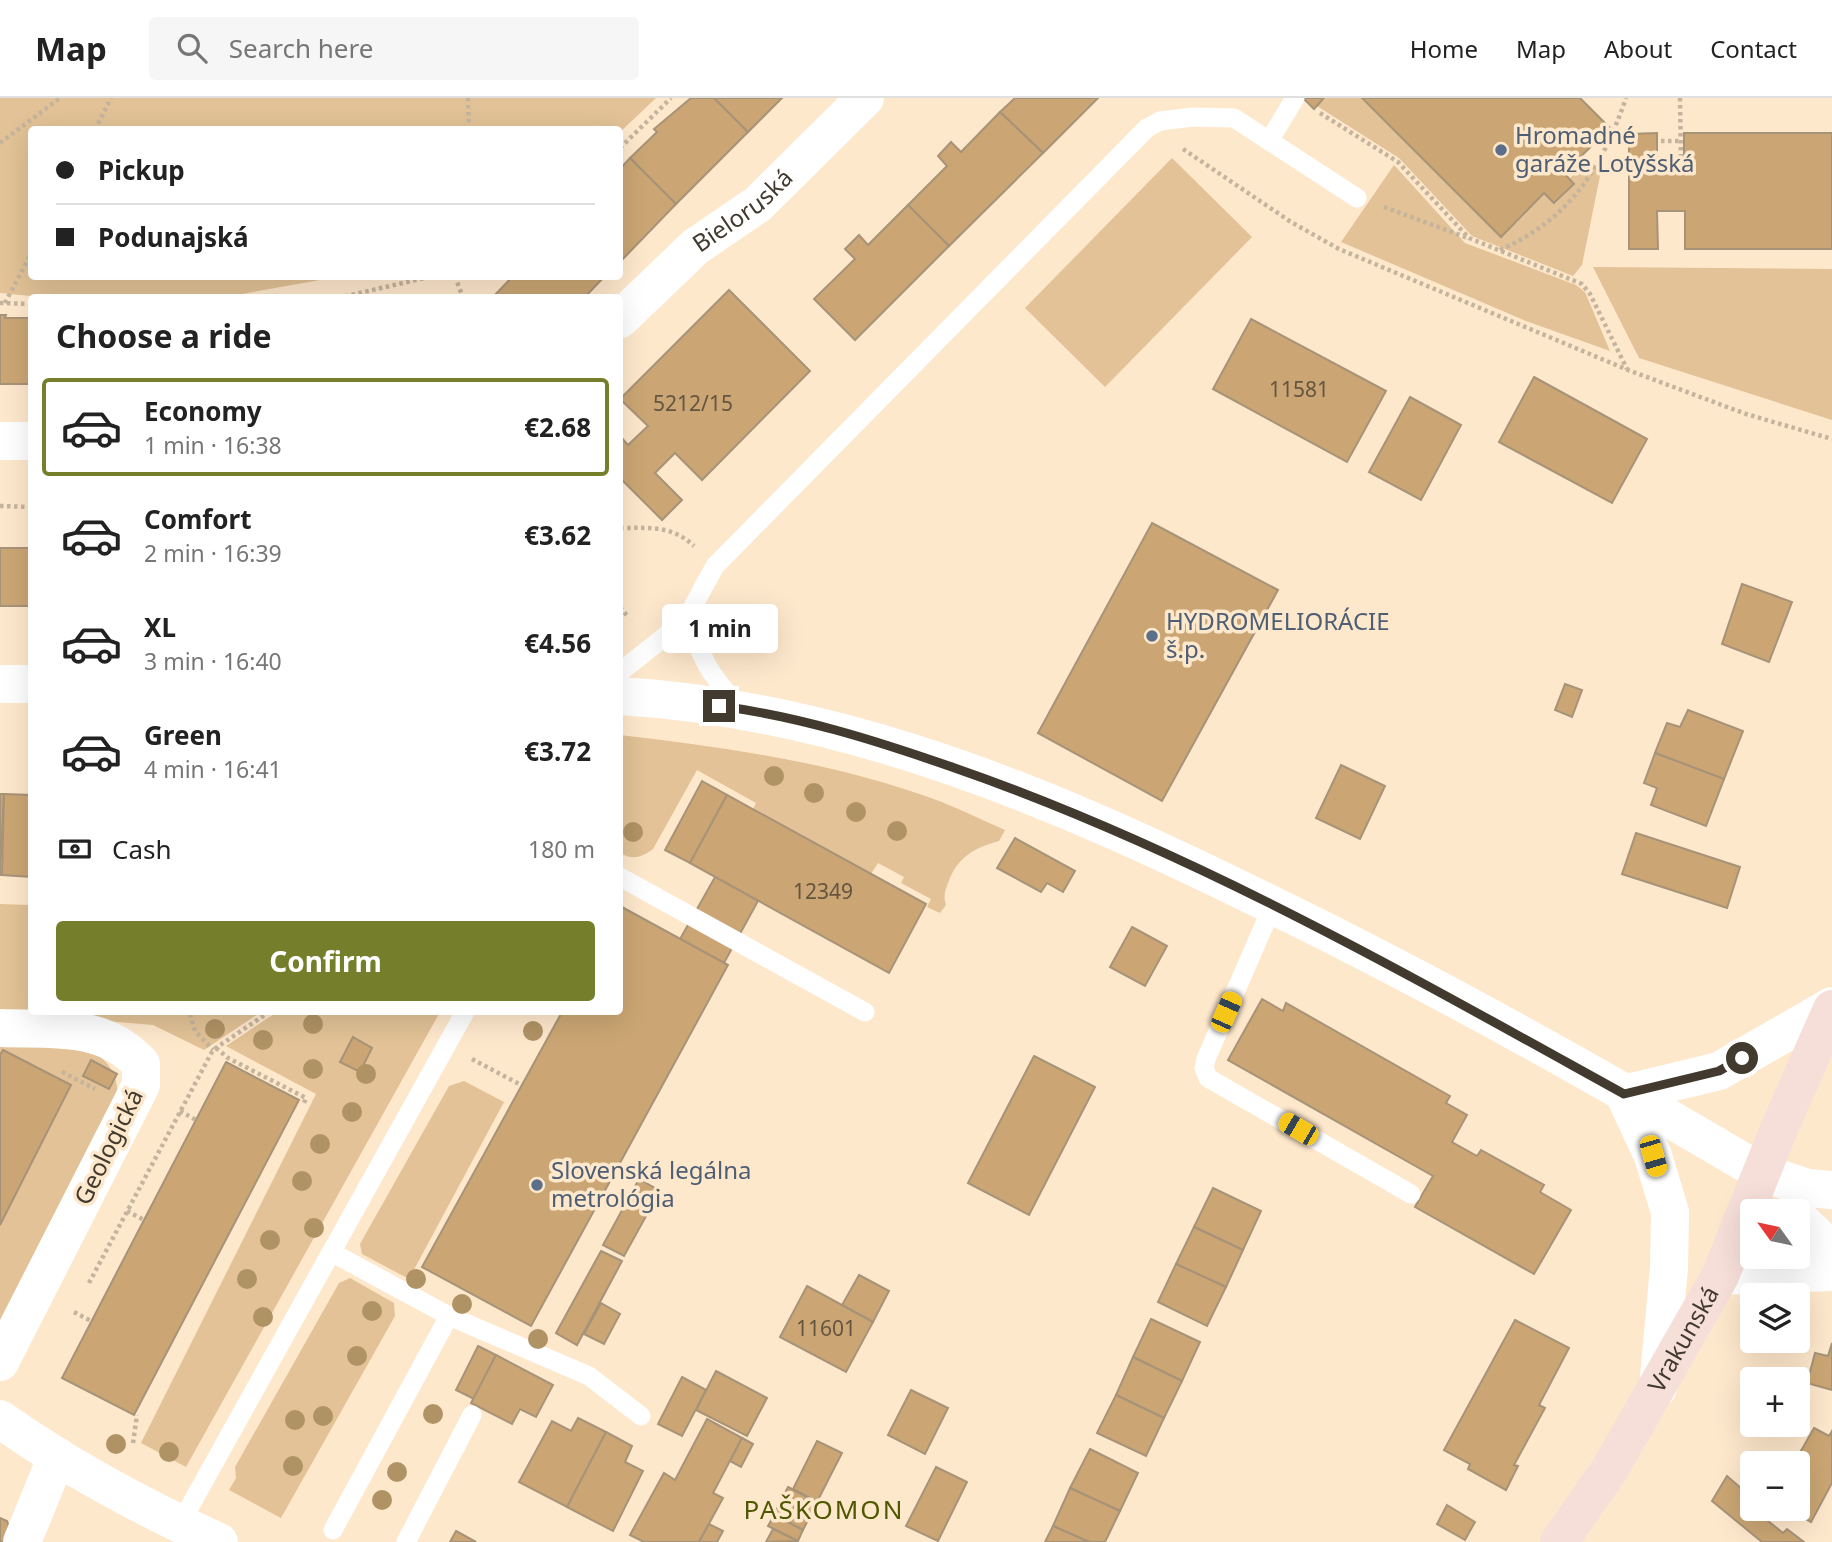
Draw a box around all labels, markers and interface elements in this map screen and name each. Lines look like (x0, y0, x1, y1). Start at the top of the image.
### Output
search box (149, 17, 639, 80)
text: Map (35, 26, 107, 71)
icon: search (173, 29, 211, 67)
text: Search here (229, 30, 373, 66)
text: Home (1410, 32, 1478, 65)
text: Map (1516, 32, 1566, 65)
text: About (1604, 32, 1672, 65)
text: Contact (1710, 32, 1797, 65)
place label: Hromadné garáže Lotyšská (1515, 118, 1694, 179)
marker: Hromadné garáže Lotyšská (1493, 142, 1509, 158)
text: Pickup (98, 152, 185, 188)
street label: Bieloruská (685, 161, 799, 259)
text: Podunajská (98, 219, 249, 255)
text: Choose a ride (56, 314, 272, 357)
house number: 11581 (1269, 375, 1329, 403)
house number: 5212/15 (653, 389, 733, 417)
text: Economy (144, 393, 262, 429)
icon: car (60, 396, 123, 459)
text: €2.68 (524, 409, 591, 445)
text: 1 min · 16:38 (144, 429, 282, 461)
text: Comfort (144, 501, 252, 537)
icon: car (60, 504, 123, 567)
text: €3.62 (524, 517, 591, 553)
text: 2 min · 16:39 (144, 537, 282, 569)
callout: 1 min (661, 604, 777, 654)
place label: HYDROMELIORÁCIE š.p. (1166, 604, 1390, 665)
text: XL (144, 609, 176, 645)
icon: car (60, 612, 123, 675)
text: 1 min (688, 612, 752, 644)
text: €4.56 (524, 625, 591, 661)
marker: HYDROMELIORÁCIE š.p. (1144, 628, 1160, 644)
text: 3 min · 16:40 (144, 645, 282, 677)
route end (703, 690, 735, 722)
text: Green (144, 717, 222, 753)
icon: car (60, 720, 123, 783)
text: €3.72 (524, 733, 591, 769)
text: 4 min · 16:41 (144, 753, 282, 785)
icon: cash (56, 830, 94, 868)
text: Cash (112, 831, 172, 867)
text: 180 m (528, 833, 595, 865)
house number: 12349 (793, 877, 853, 905)
button: Confirm (56, 921, 595, 1001)
car (1208, 989, 1245, 1035)
route start (1726, 1042, 1758, 1074)
street label: Geologická (65, 1083, 150, 1210)
car (1275, 1109, 1322, 1149)
car (1638, 1133, 1669, 1179)
place label: Slovenská legálna metrológia (551, 1153, 751, 1214)
marker: Slovenská legálna metrológia (529, 1177, 545, 1193)
north arrow (1740, 1199, 1810, 1269)
map controls (1740, 1199, 1810, 1521)
street label: Vrakunská (1639, 1280, 1726, 1398)
button: layers (1740, 1283, 1810, 1353)
house number: 11601 (796, 1314, 856, 1342)
button: + (1740, 1367, 1810, 1437)
button: − (1740, 1451, 1810, 1521)
district label: PAŠKOMON (744, 1491, 904, 1527)

